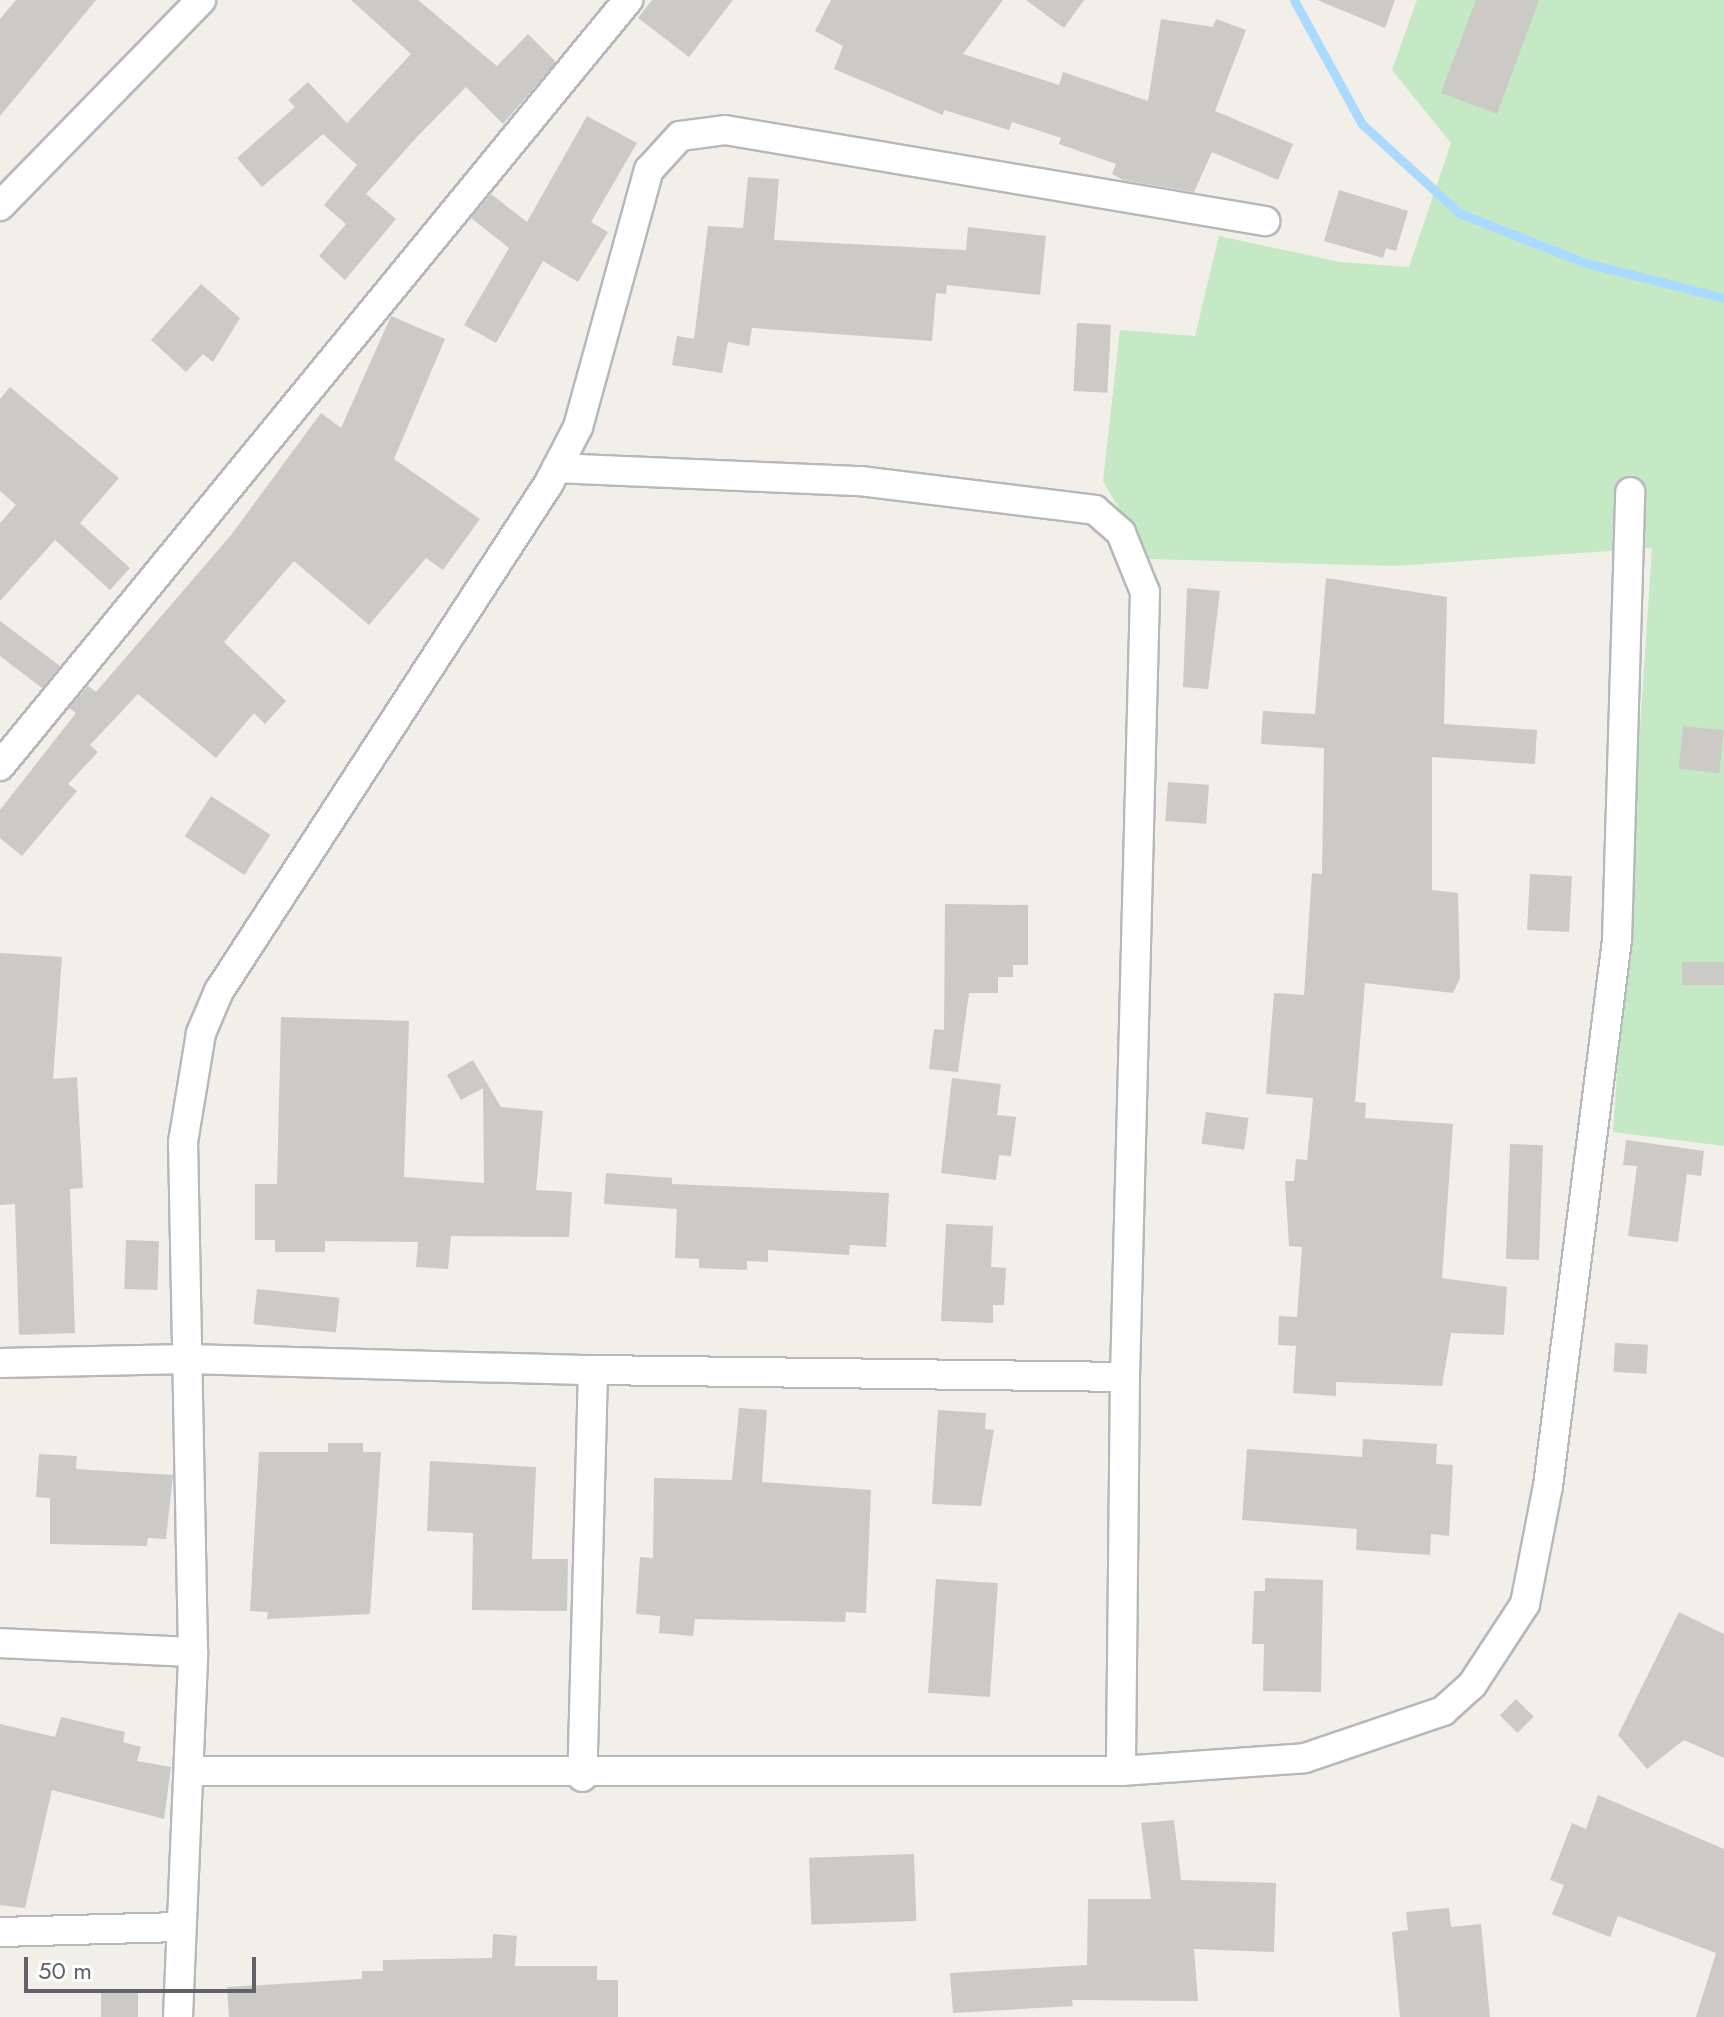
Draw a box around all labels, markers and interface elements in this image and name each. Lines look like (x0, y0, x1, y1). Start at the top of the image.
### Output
scale bar (28, 1941, 260, 1991)
text: 50 m (38, 1953, 92, 1988)

